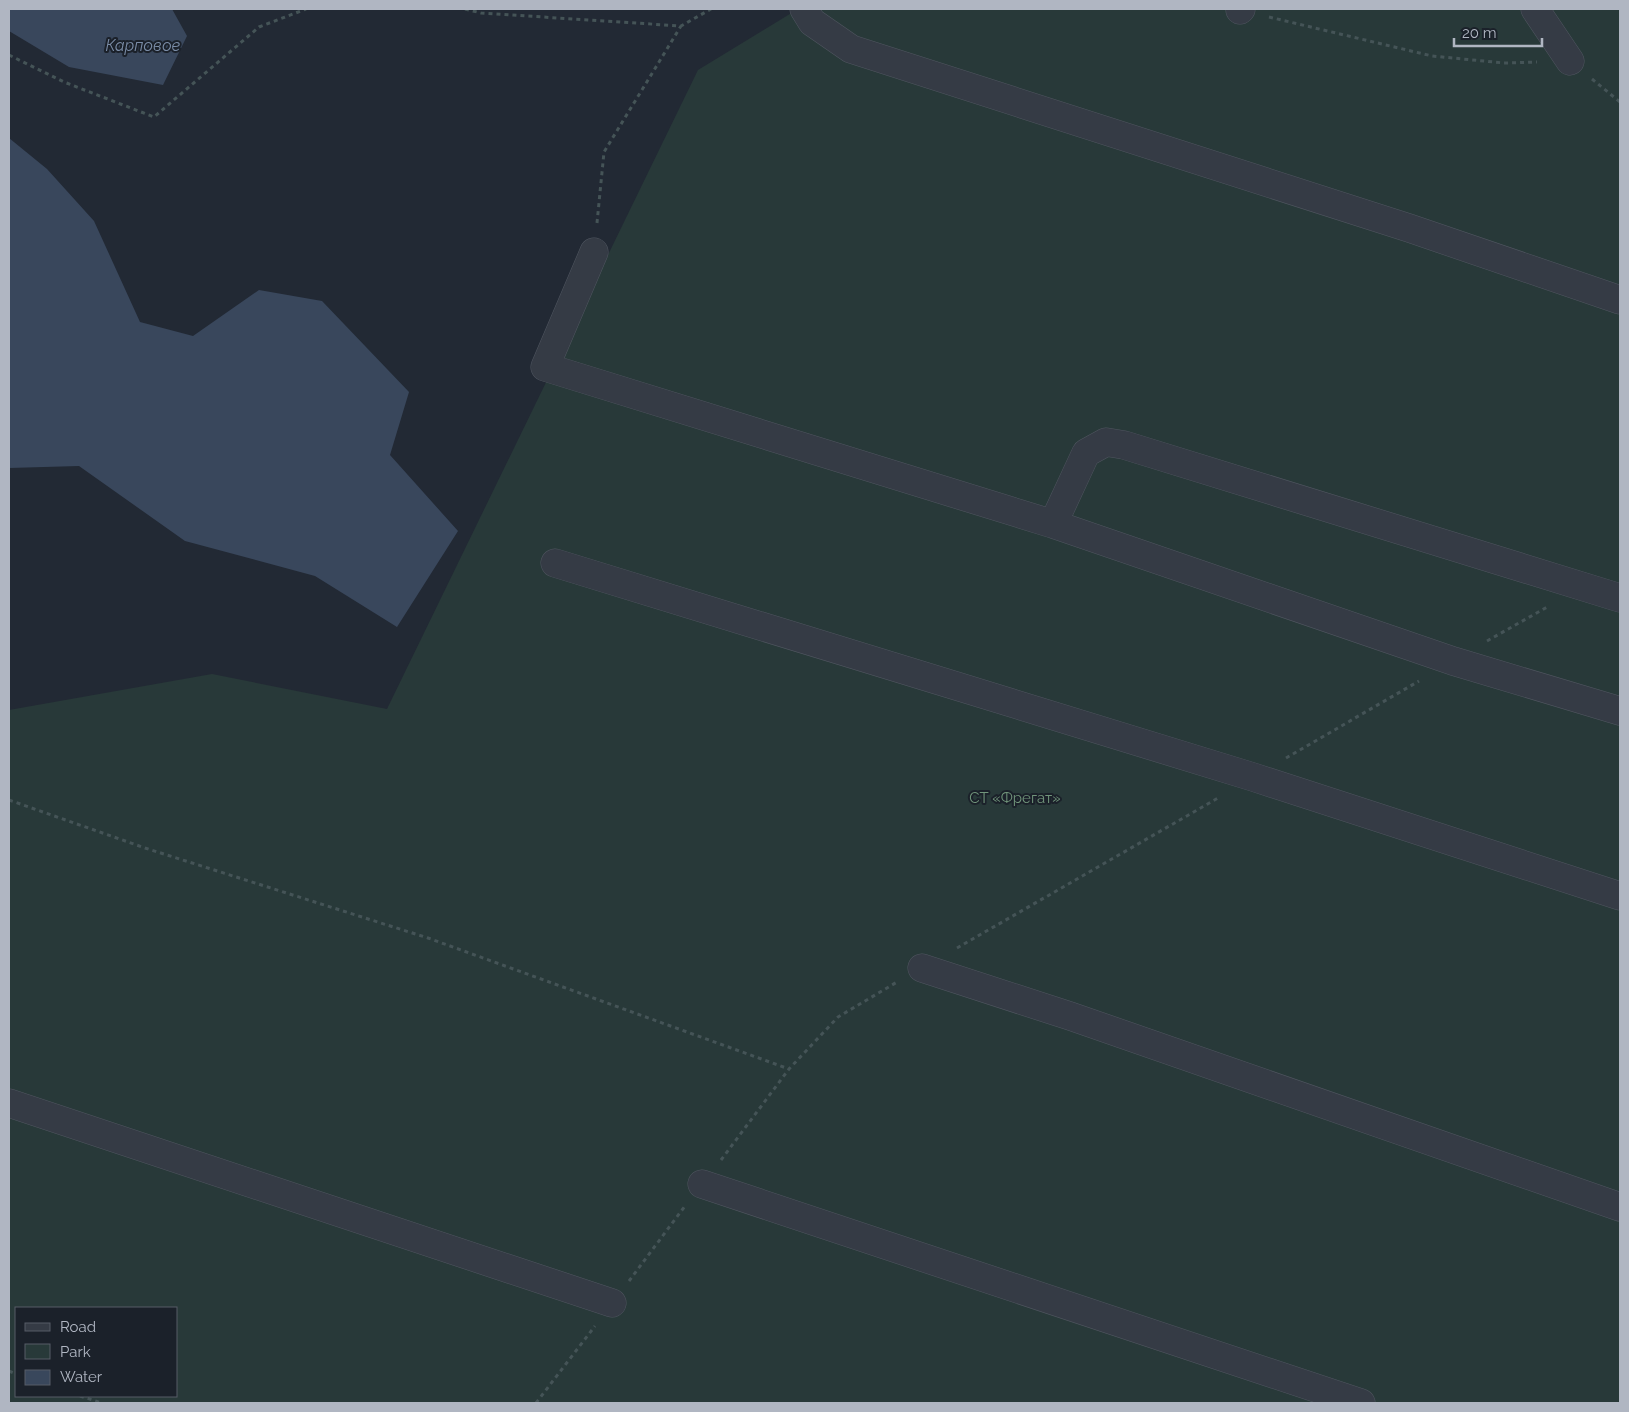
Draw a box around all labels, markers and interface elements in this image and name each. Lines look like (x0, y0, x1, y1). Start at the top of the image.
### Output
scale bar (1454, 15, 1542, 47)
text: 20 m (1462, 24, 1497, 42)
water label: Карповое (106, 36, 181, 55)
park label: СТ «Фрегат» (969, 789, 1061, 807)
legend (15, 1307, 178, 1397)
text: Road (60, 1318, 96, 1336)
text: Park (60, 1343, 91, 1361)
text: Water (60, 1368, 103, 1386)

